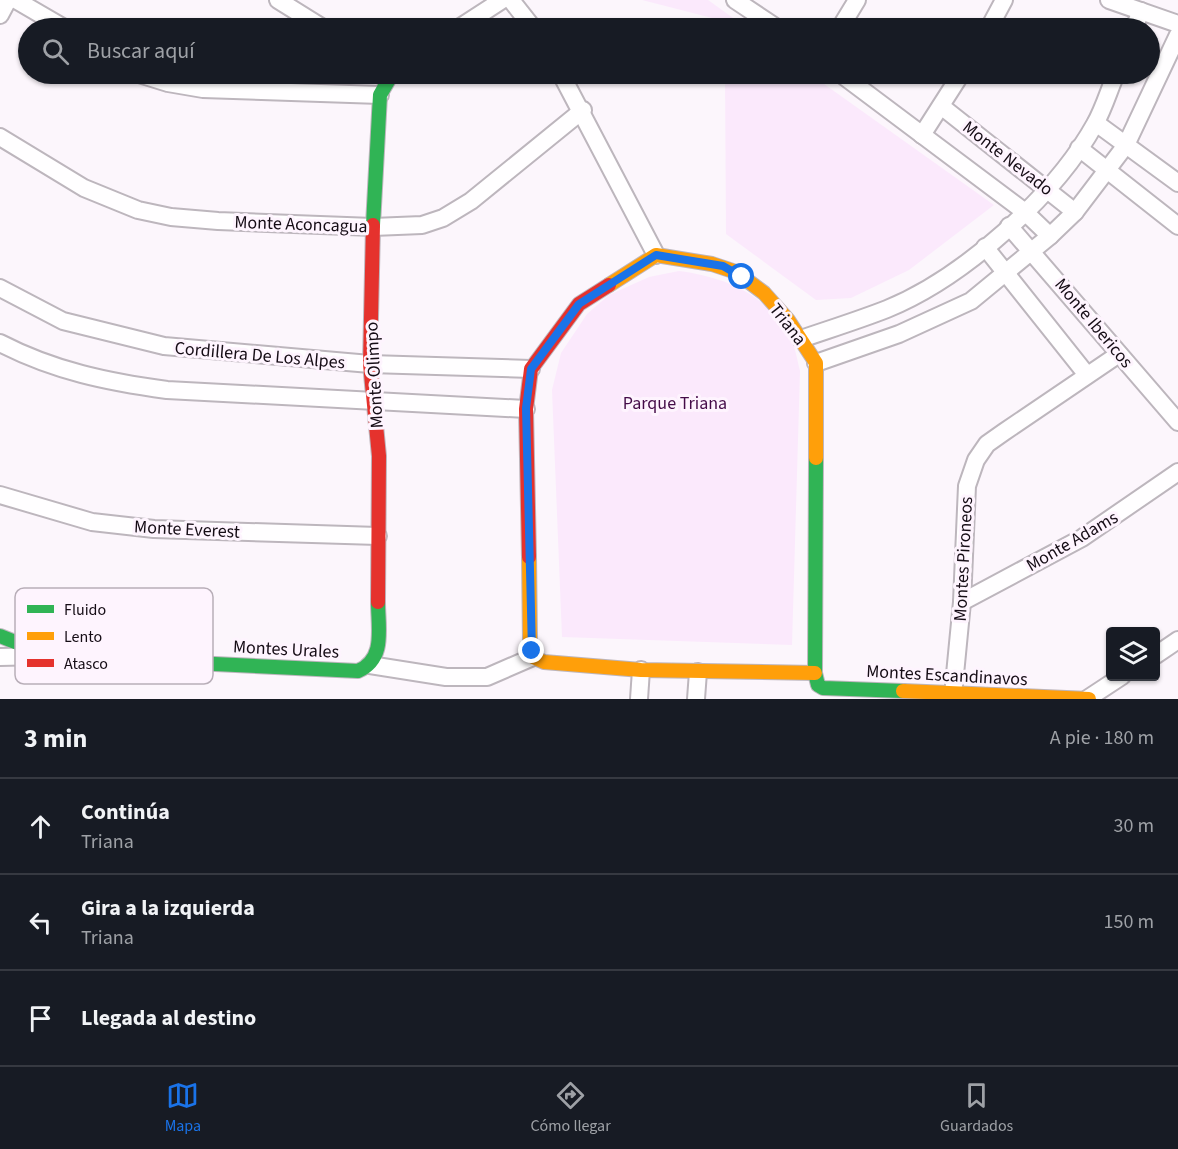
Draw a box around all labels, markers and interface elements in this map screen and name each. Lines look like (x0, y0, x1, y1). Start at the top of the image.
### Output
search box (18, 18, 1160, 84)
icon: search (39, 35, 72, 68)
text: Buscar aquí (87, 35, 195, 67)
street label: Monte Nevado (957, 115, 1058, 202)
street label: Monte Aconcagua (234, 210, 368, 239)
route start (728, 263, 754, 289)
street label: Monte Ibericos (1049, 273, 1139, 374)
street label: Triana (763, 298, 812, 351)
street label: Monte Olimpo (359, 321, 390, 429)
street label: Cordillera De Los Alpes (174, 336, 346, 375)
park label: Parque Triana (623, 391, 727, 416)
street label: Montes Pironeos (948, 496, 979, 622)
street label: Monte Adams (1022, 505, 1123, 578)
street label: Monte Everest (133, 514, 241, 545)
legend (15, 588, 213, 684)
text: Fluido (64, 599, 106, 621)
text: Lento (64, 626, 102, 648)
map controls (1106, 627, 1160, 681)
button: layers (1106, 627, 1160, 681)
street label: Montes Urales (232, 634, 340, 665)
route end (518, 637, 544, 663)
text: Atasco (64, 653, 108, 675)
street label: Montes Escandinavos (866, 659, 1028, 692)
text: 3 min (24, 720, 87, 757)
text: A pie · 180 m (1050, 724, 1154, 752)
text: Continúa (81, 796, 170, 828)
icon: ahead (24, 810, 57, 843)
text: 30 m (1114, 812, 1154, 840)
text: Triana (81, 828, 134, 856)
text: Gira a la izquierda (81, 892, 255, 924)
icon: left (24, 906, 57, 939)
text: 150 m (1104, 908, 1154, 936)
text: Triana (81, 924, 134, 952)
icon: arrive (24, 1002, 57, 1035)
text: Llegada al destino (81, 1002, 256, 1034)
tab: Mapa (165, 1079, 201, 1137)
tab: Cómo llegar (530, 1079, 611, 1137)
tab: Guardados (940, 1079, 1013, 1137)

